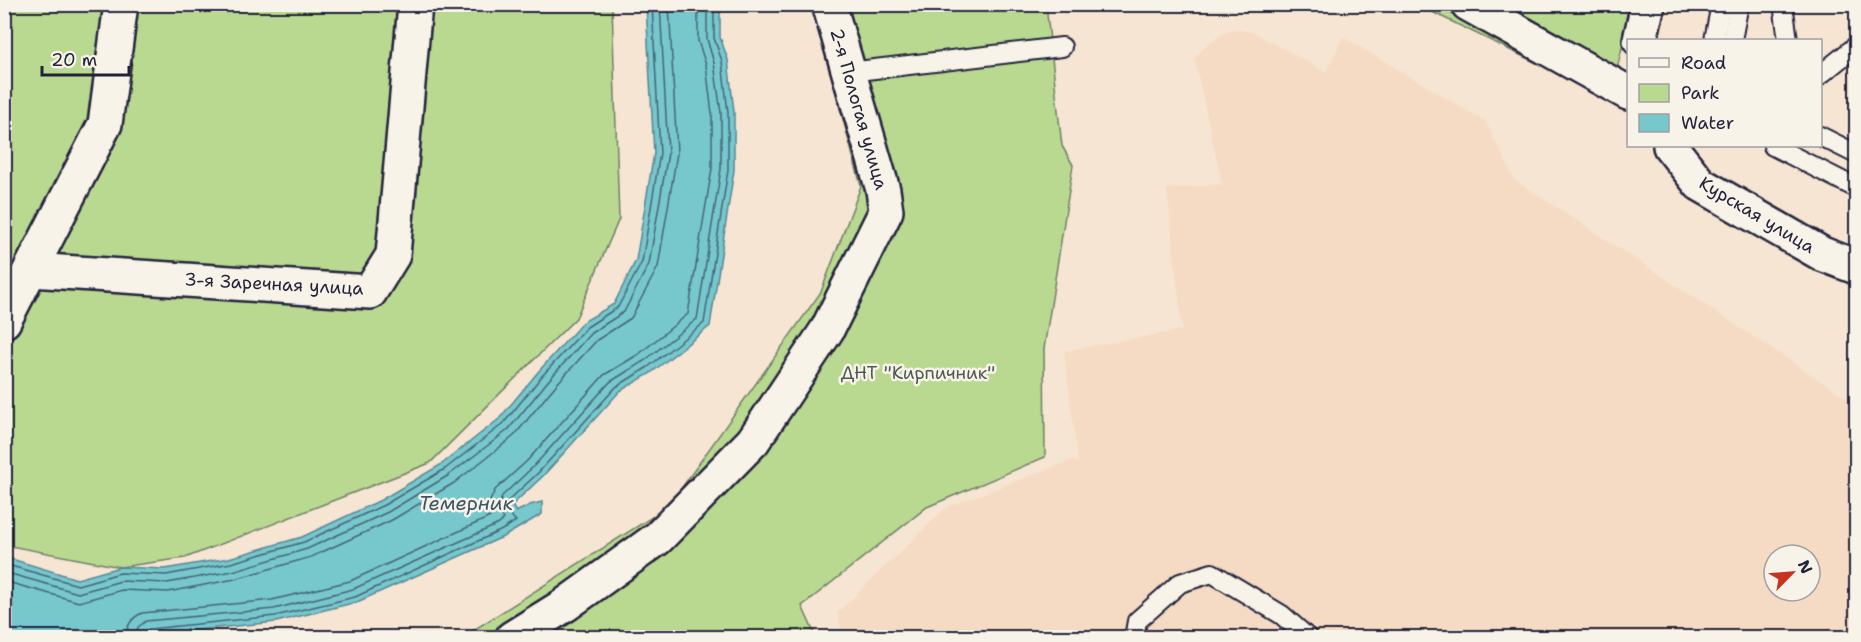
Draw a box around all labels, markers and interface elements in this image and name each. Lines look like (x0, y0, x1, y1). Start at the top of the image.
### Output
street label: 2-я Пологая улица (825, 26, 893, 192)
scale bar (42, 39, 129, 77)
legend (1627, 39, 1822, 147)
text: 20 m (51, 48, 97, 72)
text: Road (1681, 51, 1726, 75)
text: Park (1681, 81, 1720, 105)
text: Water (1681, 111, 1734, 135)
street label: Курская улица (1695, 171, 1819, 259)
street label: 3-я Заречная улица (184, 267, 364, 301)
park label: ДНТ "Кирпичник" (841, 361, 995, 385)
water label: Темерник (419, 490, 514, 516)
north arrow (1762, 543, 1822, 603)
text: N (1793, 557, 1817, 577)

